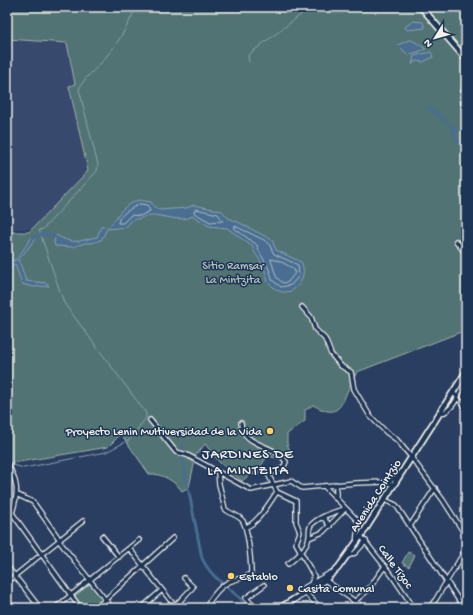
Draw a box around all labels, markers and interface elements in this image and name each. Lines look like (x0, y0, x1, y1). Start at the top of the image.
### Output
north arrow (415, 18, 455, 58)
text: N (422, 36, 436, 49)
park label: Sitio Ramsar La Mintzita (202, 260, 266, 288)
place label: Proyecto Lenin Multiversidad de la Vida (65, 426, 262, 440)
marker: Proyecto Lenin Multiversidad de la Vida (265, 426, 275, 436)
district label: JARDINES DE LA MINTZITA (202, 447, 294, 480)
street label: Avenida Cointzio (348, 457, 405, 535)
street label: Calle Tizoc (374, 543, 415, 592)
marker: Establo (226, 571, 236, 581)
place label: Establo (239, 571, 278, 585)
marker: Casita Comunal (285, 583, 295, 593)
place label: Casita Comunal (298, 583, 375, 597)

